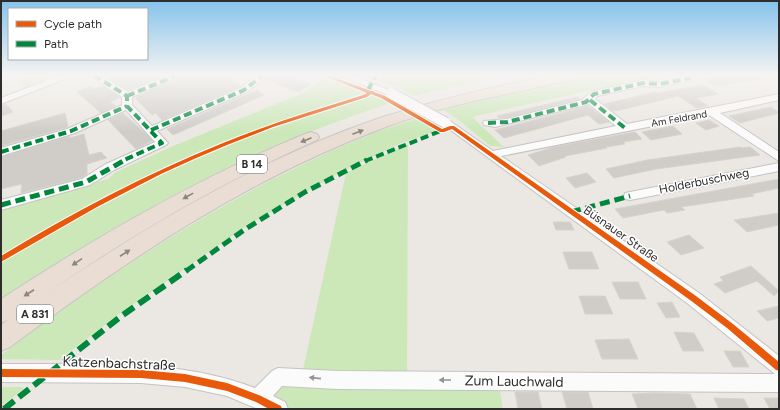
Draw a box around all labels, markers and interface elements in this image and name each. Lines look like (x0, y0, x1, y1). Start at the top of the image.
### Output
legend (8, 8, 148, 60)
text: Cycle path (44, 17, 102, 31)
text: Path (44, 37, 68, 51)
street label: Am Feldrand (650, 107, 708, 130)
one-way arrow (353, 128, 365, 134)
one-way arrow (299, 137, 311, 143)
road number: B 14 (237, 155, 267, 173)
street label: Holderbuschweg (658, 165, 750, 197)
one-way arrow (183, 192, 194, 199)
street label: Büsnauer Straße (581, 203, 661, 265)
one-way arrow (120, 249, 130, 257)
one-way arrow (72, 258, 82, 266)
one-way arrow (23, 290, 35, 297)
road number: A 831 (17, 305, 53, 323)
street label: Katzenbachstraße (62, 353, 176, 374)
street label: Zum Lauchwald (464, 372, 564, 391)
one-way arrow (309, 374, 321, 381)
one-way arrow (438, 377, 451, 383)

